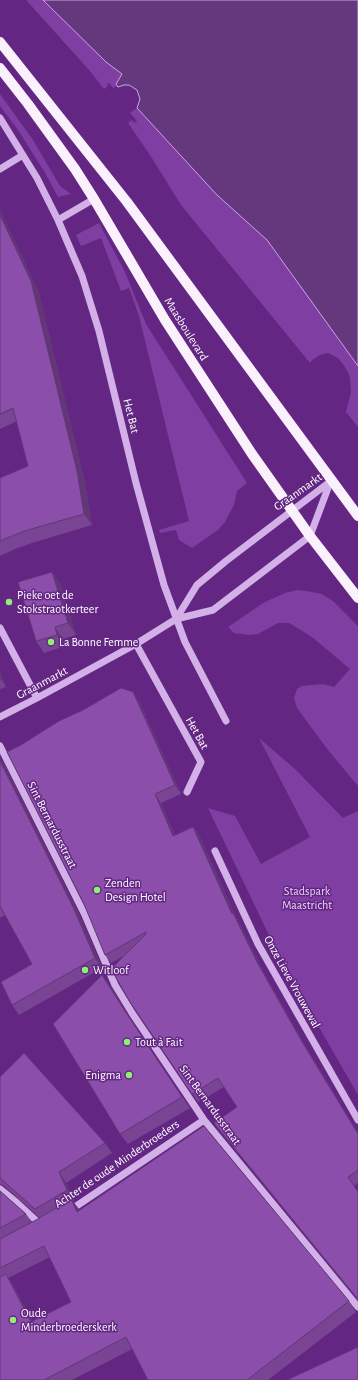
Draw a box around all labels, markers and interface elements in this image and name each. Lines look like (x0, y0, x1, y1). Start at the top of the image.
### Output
street label: Maasboulevard (161, 295, 211, 363)
street label: Het Bat (120, 397, 142, 435)
street label: Graanmarkt (271, 470, 325, 514)
place label: Pieke oet de Stokstraotkerteer (17, 588, 98, 616)
marker: Pieke oet de Stokstraotkerteer (4, 597, 14, 607)
place label: La Bonne Femme (59, 635, 138, 649)
marker: La Bonne Femme (46, 637, 56, 647)
street label: Graanmarkt (14, 664, 70, 702)
street label: Het Bat (182, 714, 212, 752)
street label: Sint Bernardusstraat (24, 779, 80, 871)
place label: Zenden Design Hotel (105, 876, 166, 904)
park label: Stadspark Maastricht (282, 884, 332, 912)
marker: Zenden Design Hotel (92, 885, 102, 895)
street label: Onze Lieve Vrouwewal (261, 933, 323, 1031)
place label: Witloof (93, 963, 129, 977)
marker: Witloof (80, 965, 90, 975)
place label: Tout à Fait (135, 1035, 183, 1049)
marker: Tout à Fait (122, 1037, 132, 1047)
street label: Sint Bernardusstraat (176, 1062, 244, 1148)
place label: Enigma (85, 1068, 121, 1082)
marker: Enigma (124, 1070, 134, 1080)
street label: Achter de oude Minderbroeders (52, 1117, 182, 1211)
place label: Oude Minderbroederskerk (21, 1306, 117, 1334)
marker: Oude Minderbroederskerk (8, 1315, 18, 1325)

